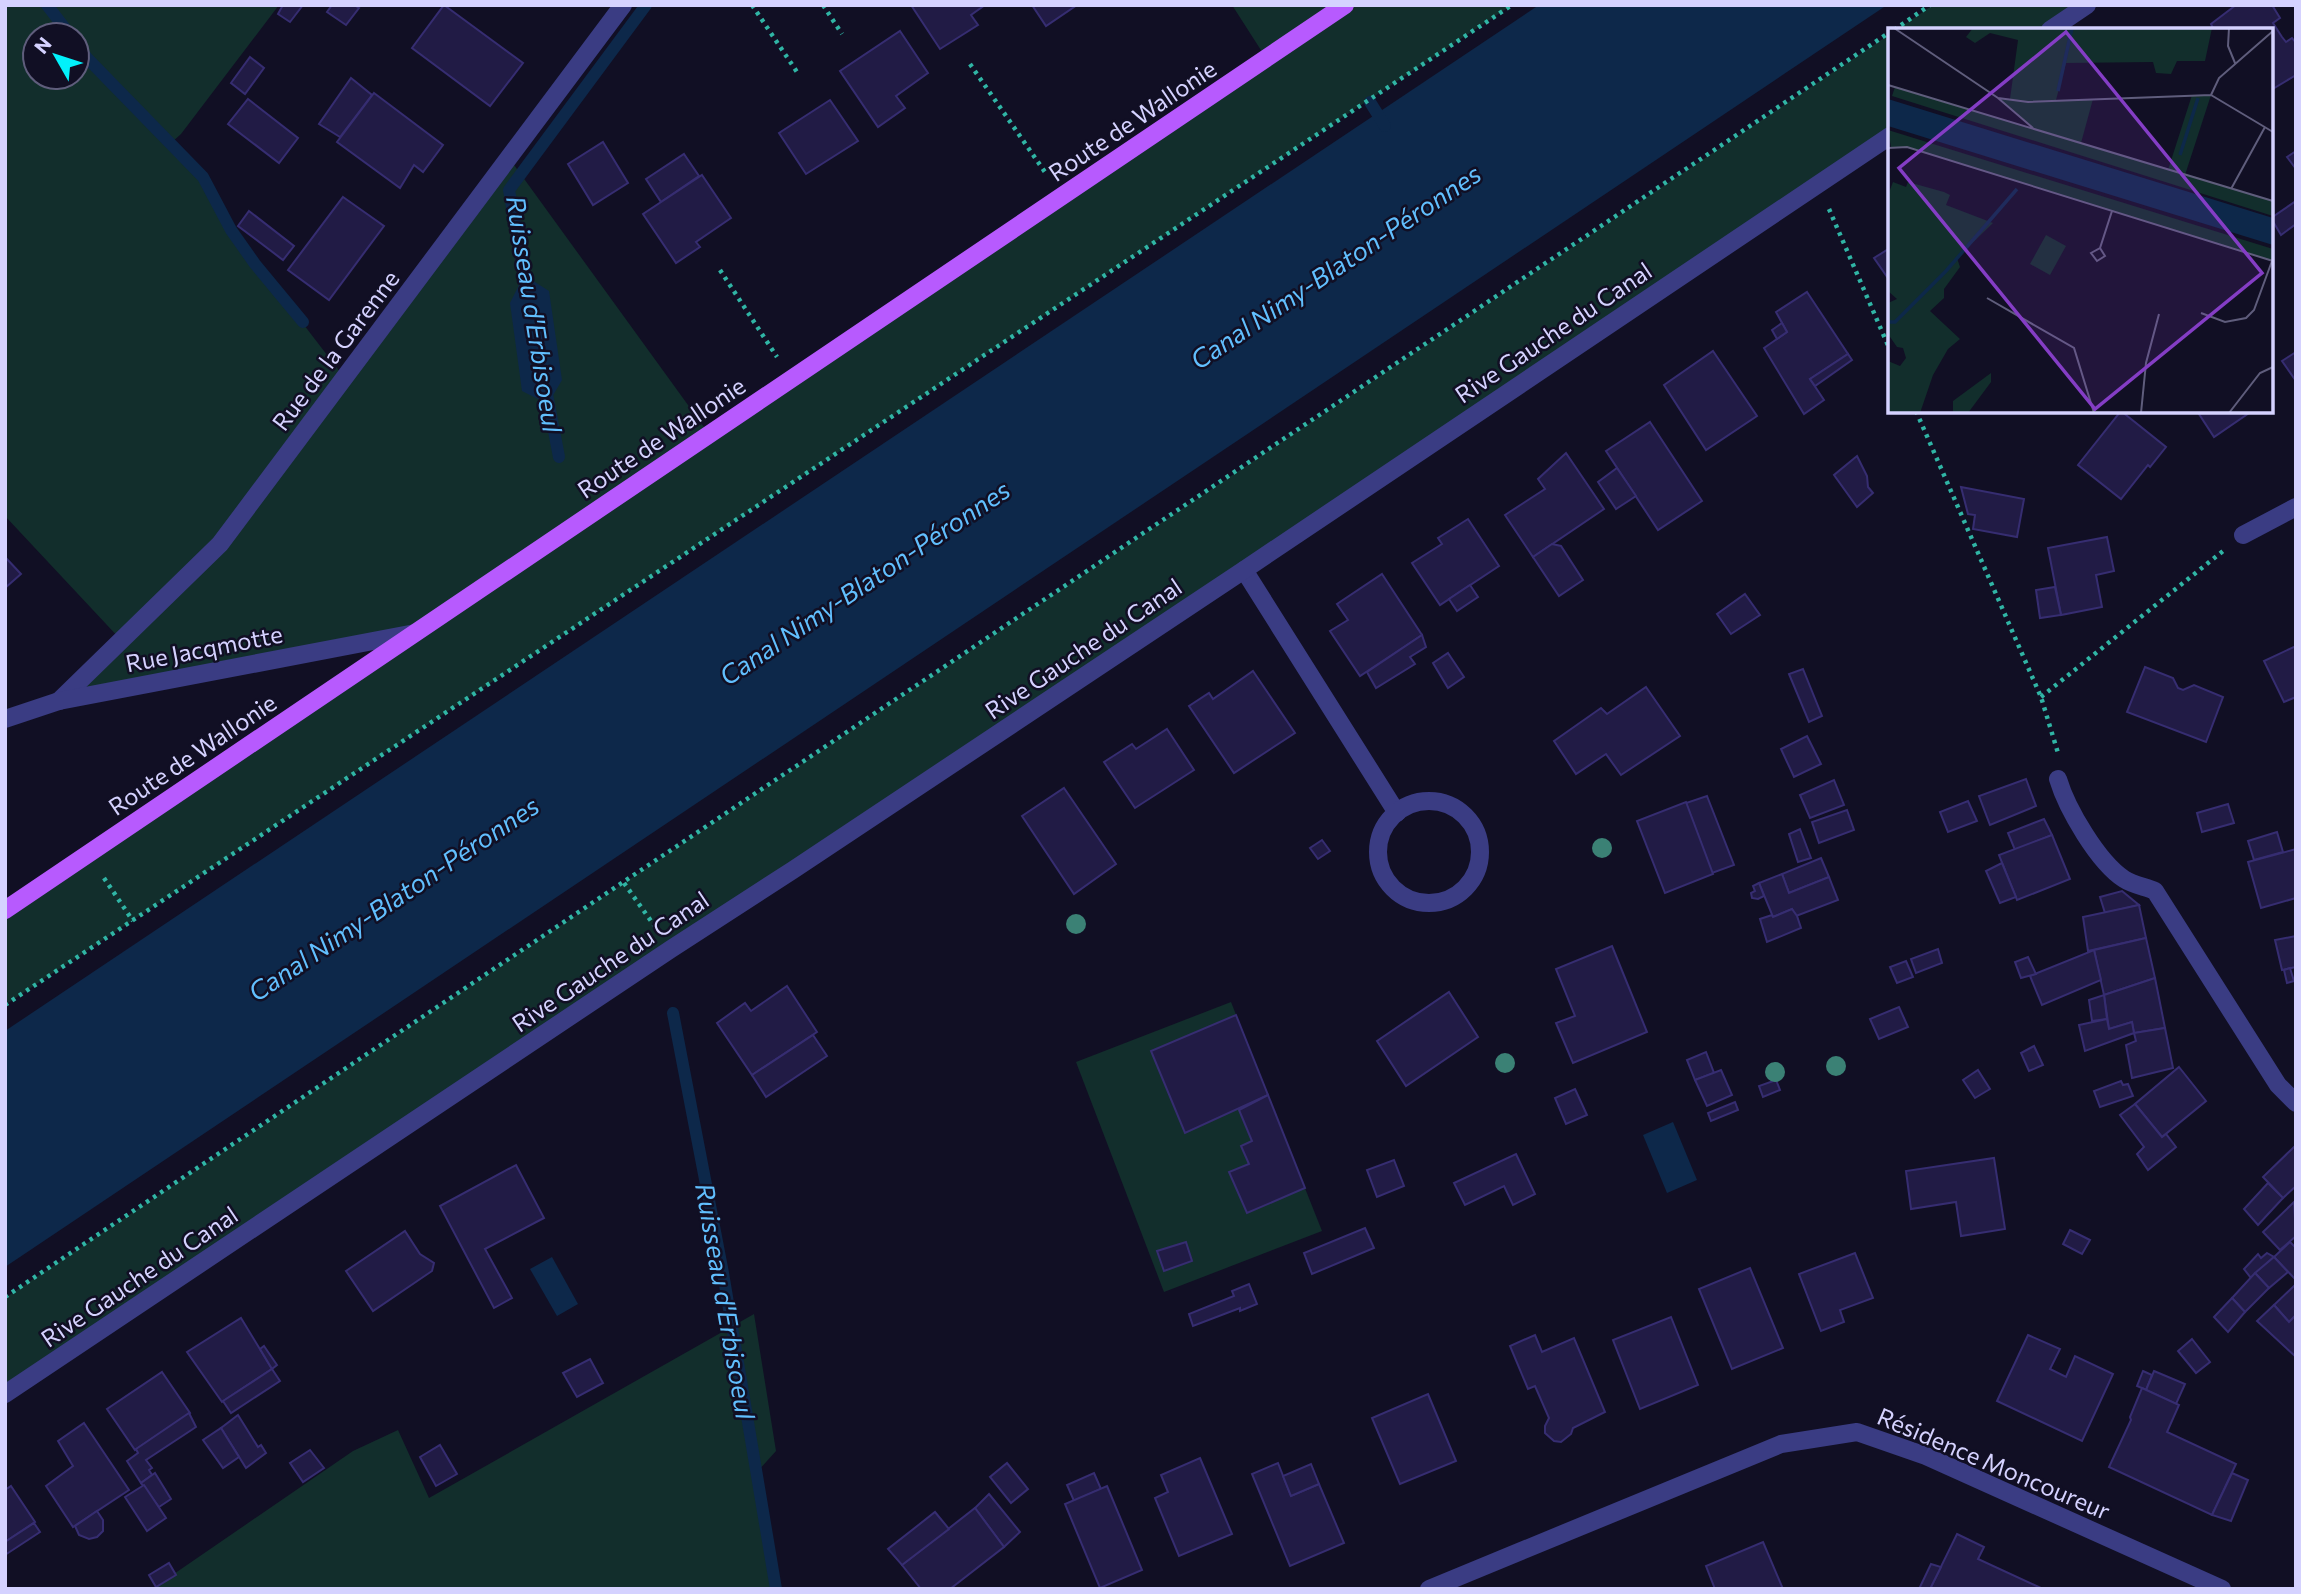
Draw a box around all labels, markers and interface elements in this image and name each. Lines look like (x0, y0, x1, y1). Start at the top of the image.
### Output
north arrow (21, 21, 91, 91)
inset map (1888, 28, 2273, 413)
text: N (29, 32, 56, 58)
street label: Route de Wallonie (1043, 53, 1221, 187)
water label: Canal Nimy-Blaton-Péronnes (1184, 157, 1486, 375)
water label: Ruisseau d'Erbisoeul (501, 193, 569, 436)
street label: Rive Gauche du Canal (1449, 255, 1657, 409)
street label: Rue de la Garenne (265, 264, 405, 436)
street label: Route de Wallonie (572, 370, 750, 504)
water label: Canal Nimy-Blaton-Péronnes (713, 473, 1015, 691)
street label: Rive Gauche du Canal (979, 571, 1187, 725)
street label: Rue Jacqmotte (123, 619, 285, 677)
street label: Route de Wallonie (103, 687, 281, 821)
water label: Canal Nimy-Blaton-Péronnes (242, 789, 544, 1007)
street label: Rive Gauche du Canal (506, 884, 714, 1038)
water label: Ruisseau d'Erbisoeul (690, 1180, 762, 1423)
street label: Rive Gauche du Canal (35, 1199, 243, 1353)
street label: Résidence Moncoureur (1873, 1401, 2115, 1525)

